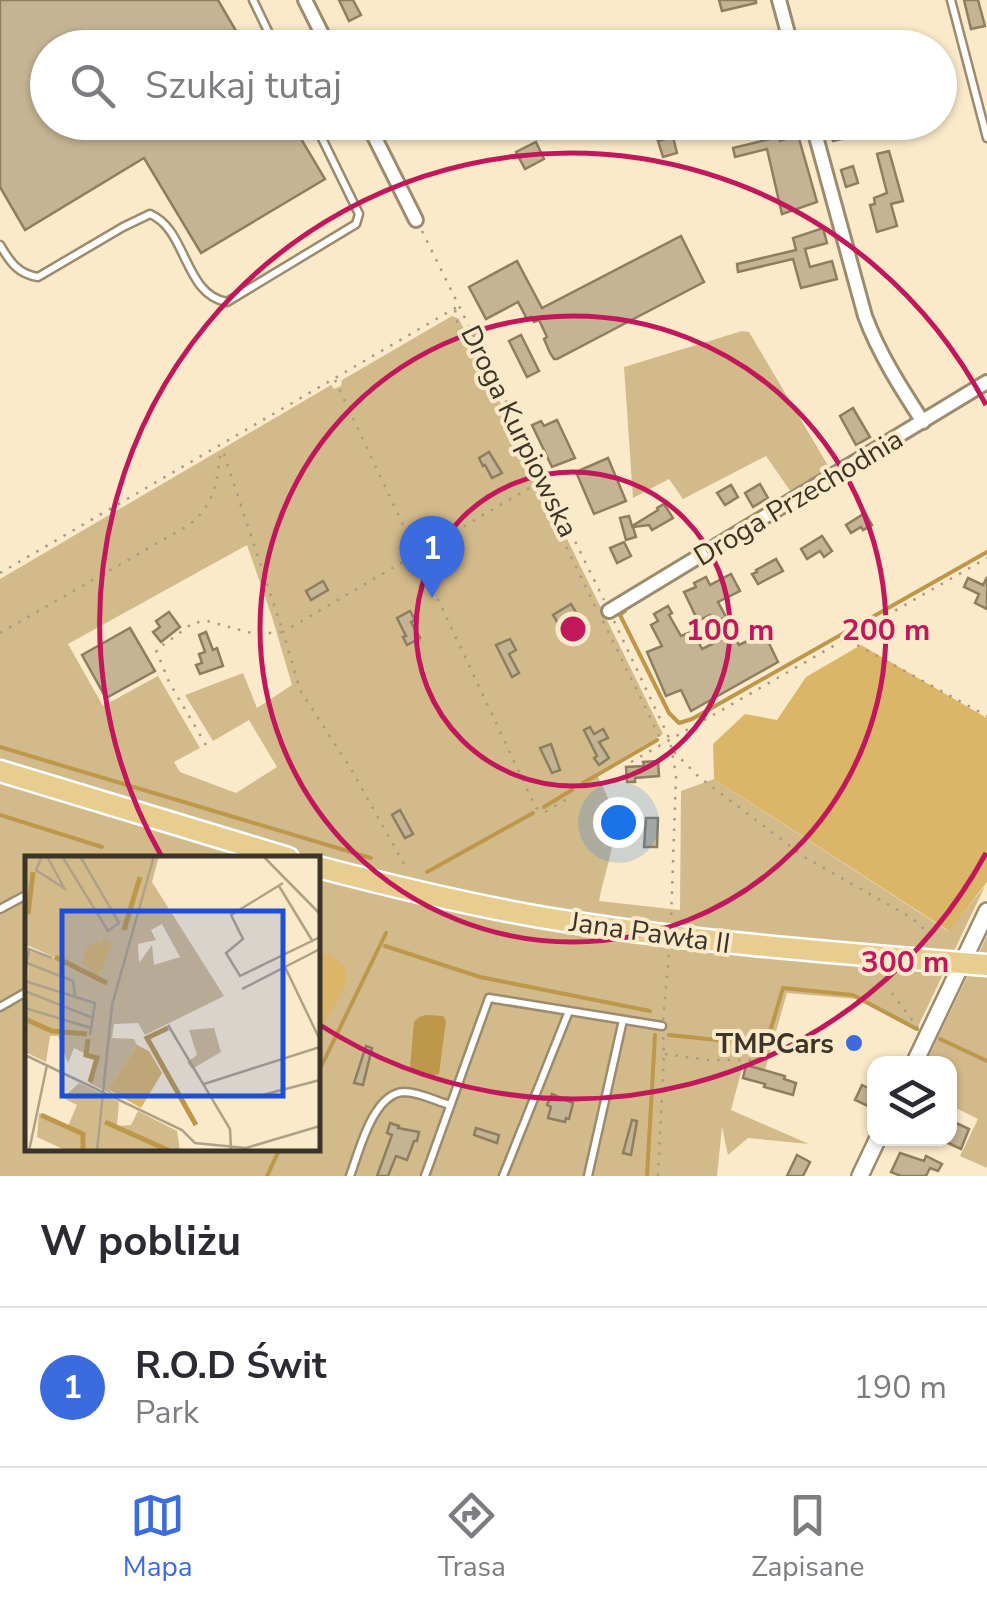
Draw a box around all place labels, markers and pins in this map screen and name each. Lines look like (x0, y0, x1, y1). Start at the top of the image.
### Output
pin: 1 (400, 516, 464, 598)
centre of rings (555, 611, 591, 647)
place label: TMPCars (716, 1025, 834, 1063)
marker: TMPCars (843, 1032, 865, 1054)

